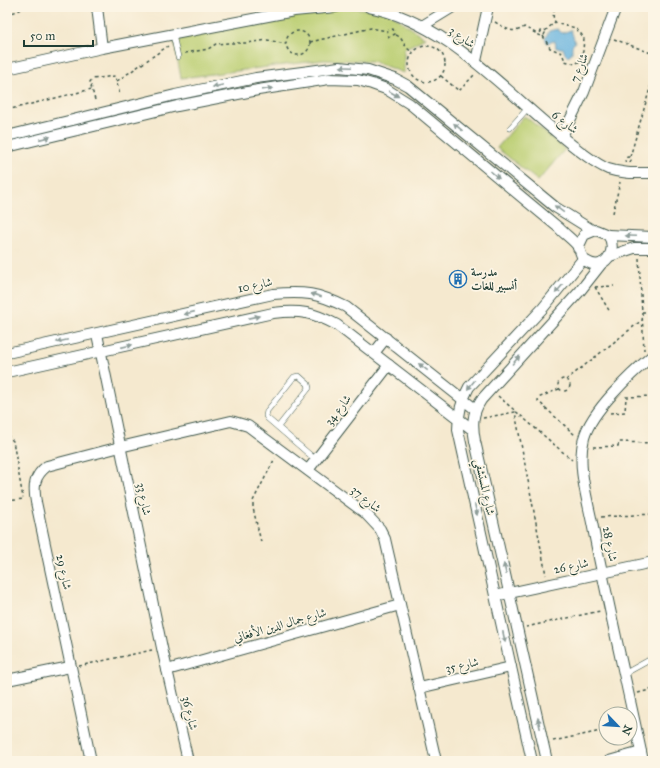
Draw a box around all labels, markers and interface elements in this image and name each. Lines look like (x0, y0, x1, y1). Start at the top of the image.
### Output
scale bar (24, 22, 93, 48)
street label: شارع 3 (444, 23, 478, 54)
text: 50 m (30, 29, 55, 43)
street label: شارع 7 (567, 51, 595, 86)
one-way arrow (340, 64, 352, 71)
one-way arrow (212, 83, 224, 89)
one-way arrow (261, 86, 274, 92)
one-way arrow (388, 90, 400, 97)
street label: شارع 6 (547, 107, 581, 140)
one-way arrow (453, 122, 464, 131)
one-way arrow (39, 135, 51, 141)
one-way arrow (490, 171, 501, 180)
one-way arrow (553, 205, 564, 214)
one-way arrow (625, 233, 637, 240)
place label: مدرسة أنسبير للغات (471, 265, 517, 293)
building icon: مدرسة أنسبير للغات (448, 269, 468, 289)
street label: شارع 10 (236, 274, 275, 299)
one-way arrow (554, 284, 563, 294)
one-way arrow (310, 291, 323, 297)
one-way arrow (183, 311, 195, 317)
one-way arrow (248, 314, 260, 320)
one-way arrow (56, 339, 68, 345)
one-way arrow (121, 342, 133, 348)
one-way arrow (512, 354, 521, 365)
one-way arrow (417, 363, 428, 372)
one-way arrow (467, 380, 476, 391)
street label: شارع 34 (322, 392, 357, 431)
street label: شارع المستشفي (467, 457, 498, 518)
street label: شارع 33 (130, 481, 154, 518)
street label: شارع 37 (346, 483, 384, 519)
one-way arrow (474, 504, 480, 516)
street label: شارع 28 (596, 525, 620, 564)
street label: شارع 29 (50, 553, 75, 592)
street label: شارع 26 (552, 555, 591, 580)
one-way arrow (501, 562, 507, 575)
street label: شارع جمال الدين الأفغاني (231, 603, 329, 649)
one-way arrow (502, 631, 508, 643)
street label: شارع 35 (444, 654, 481, 680)
street label: شارع 36 (175, 695, 201, 732)
north arrow (598, 706, 638, 746)
one-way arrow (535, 717, 541, 729)
text: N (618, 723, 634, 738)

